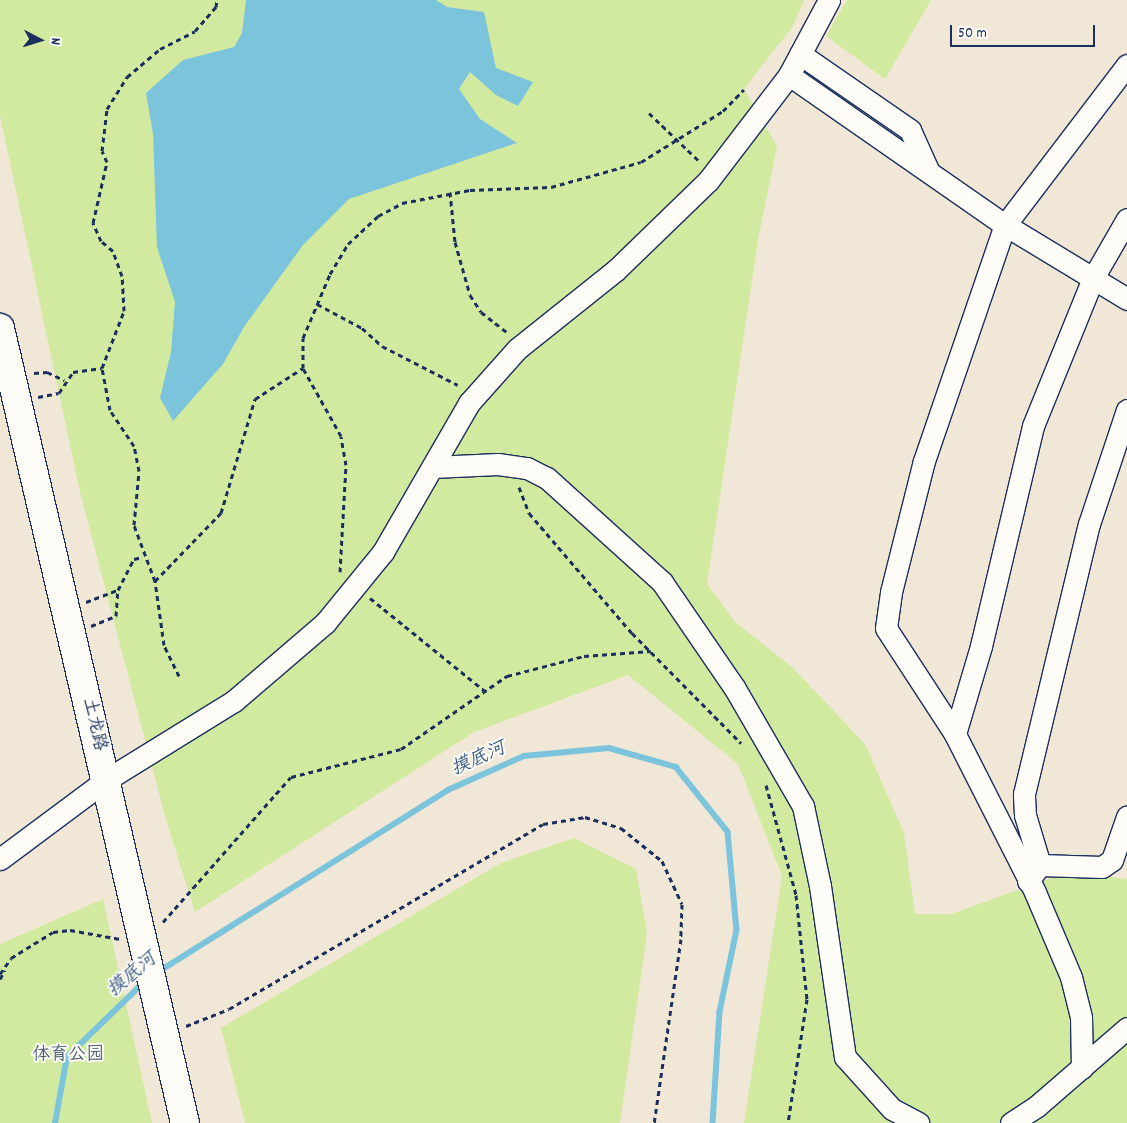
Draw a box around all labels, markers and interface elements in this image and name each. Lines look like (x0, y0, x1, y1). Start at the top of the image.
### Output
north arrow (15, 15, 65, 65)
scale bar (952, 15, 1097, 47)
text: 50 m (958, 23, 987, 45)
text: N (45, 37, 65, 46)
street label: 土龙路 (76, 696, 110, 754)
water label: 摸底河 (448, 738, 510, 782)
water label: 摸底河 (104, 949, 162, 1003)
park label: 体育公园 (32, 1045, 104, 1067)

